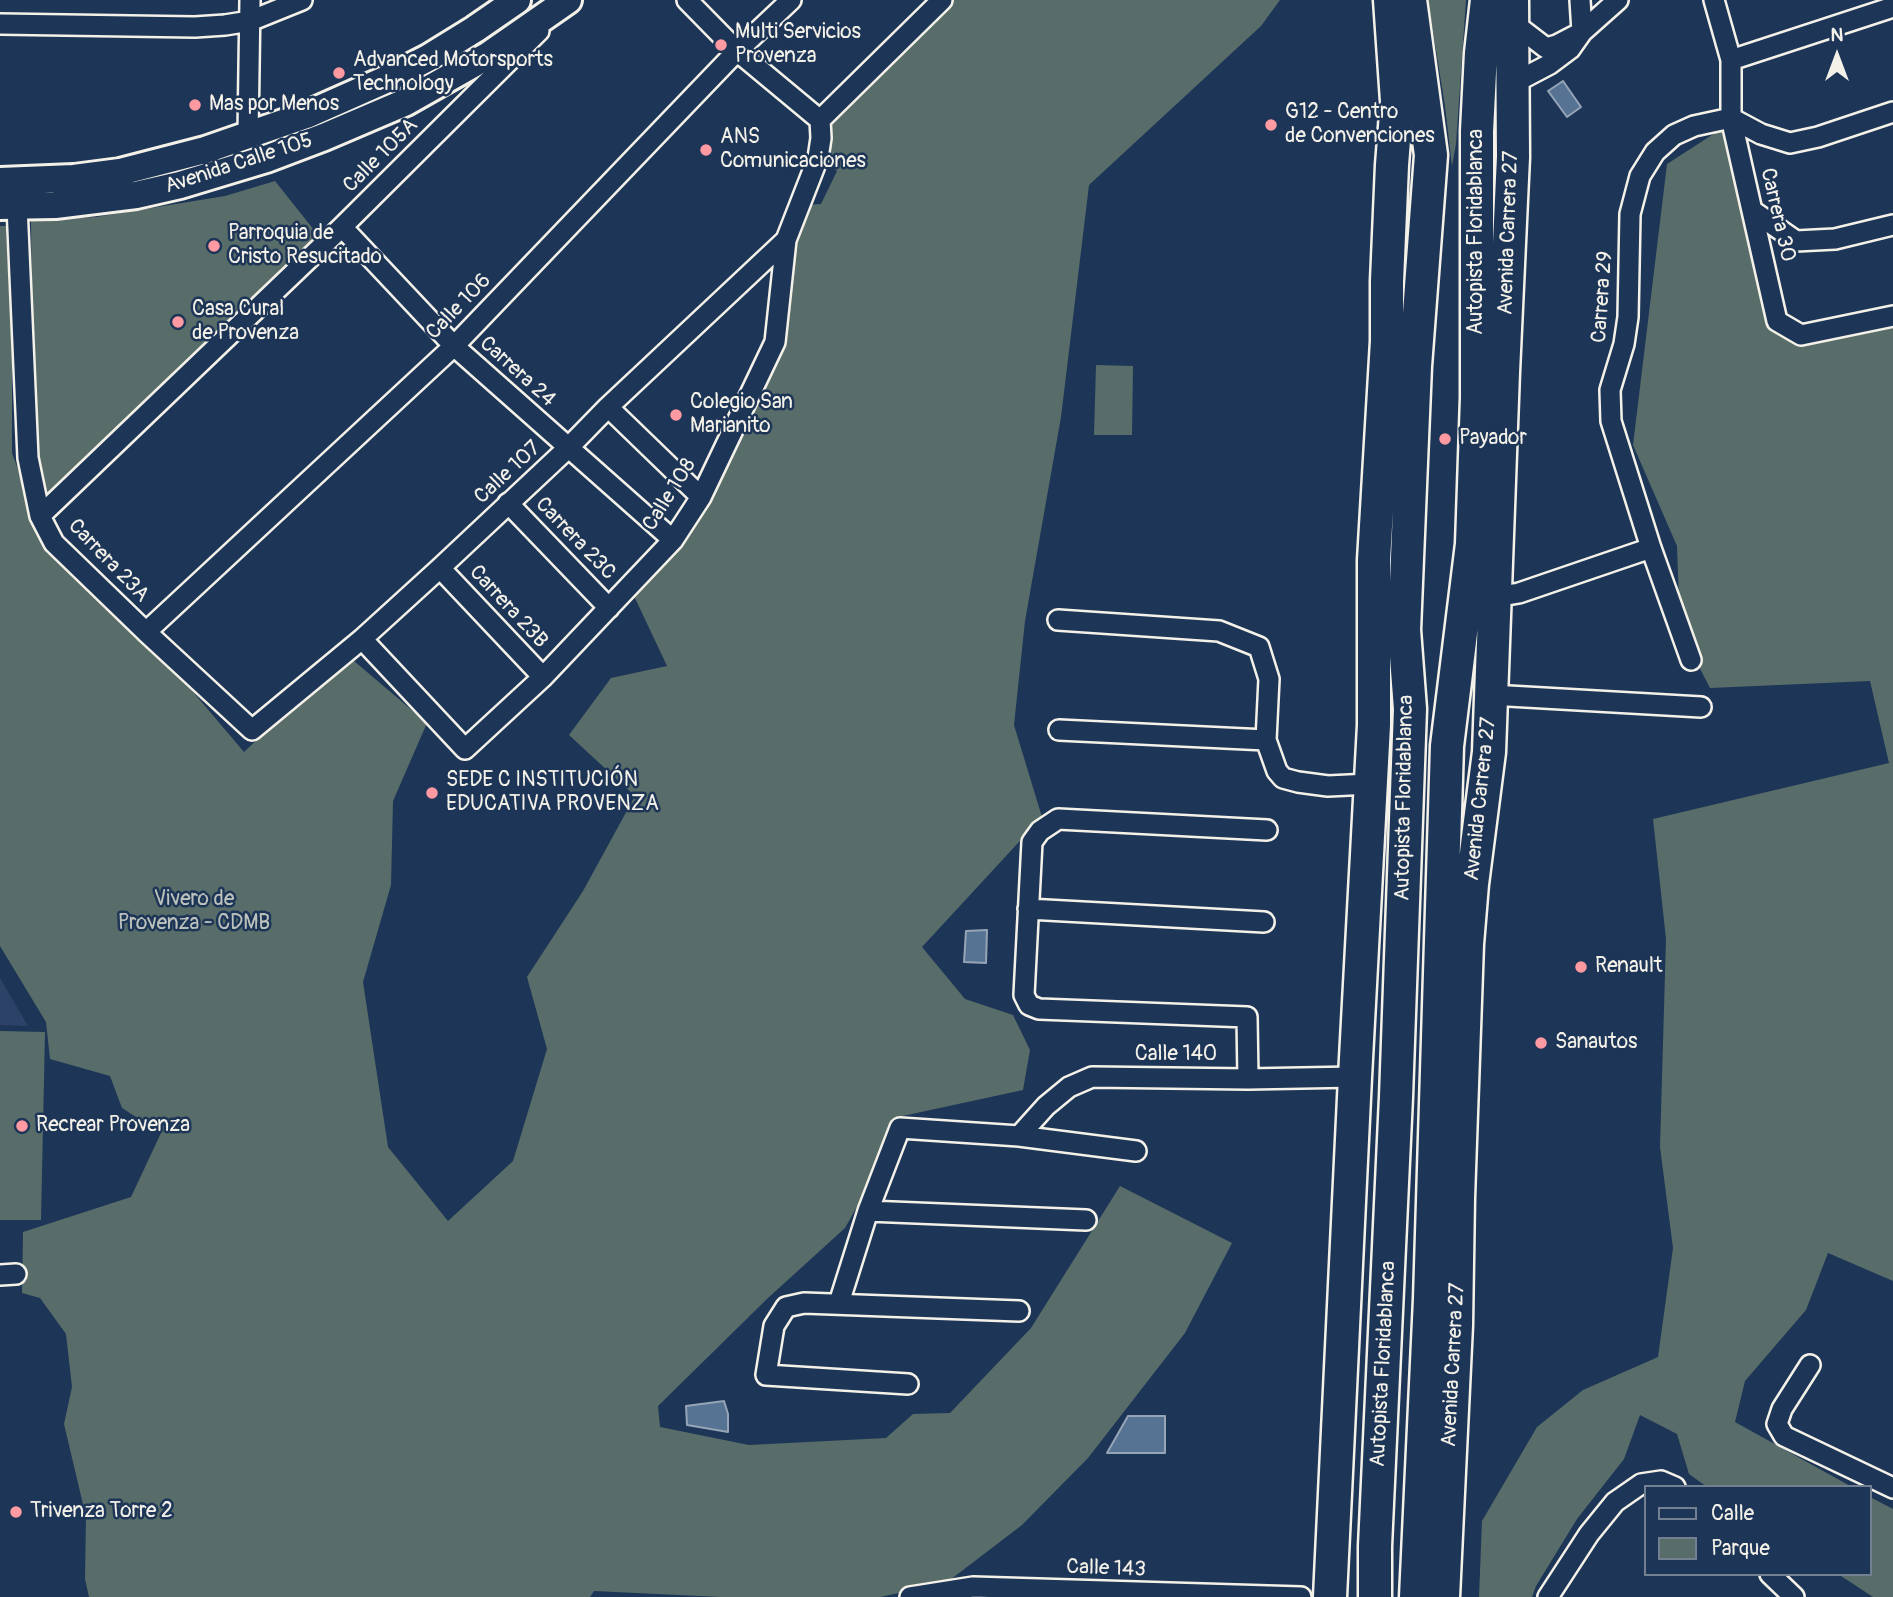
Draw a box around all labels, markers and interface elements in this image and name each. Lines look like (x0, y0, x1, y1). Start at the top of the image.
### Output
place label: Multi Servicios Provenza (735, 20, 861, 70)
north arrow (1802, 21, 1872, 91)
text: N (1831, 23, 1843, 47)
marker: Multi Servicios Provenza (713, 37, 729, 53)
place label: Advanced Motorsports Technology (353, 48, 553, 98)
marker: Advanced Motorsports Technology (331, 65, 347, 81)
place label: Mas por Menos (209, 92, 339, 118)
marker: Mas por Menos (187, 97, 203, 113)
place label: G12 - Centro de Convenciones (1285, 100, 1435, 150)
street label: Calle 105A (338, 113, 424, 199)
marker: G12 - Centro de Convenciones (1263, 117, 1279, 133)
place label: ANS Comunicaciones (720, 125, 866, 175)
street label: Avenida Calle 105 (162, 128, 316, 200)
street label: Autopista Floridablanca (1464, 129, 1490, 335)
marker: ANS Comunicaciones (698, 142, 714, 158)
street label: Avenida Carrera 27 (1494, 150, 1524, 316)
street label: Carrera 30 (1754, 166, 1800, 264)
place label: Parroquia de Cristo Resucitado (228, 221, 382, 271)
marker: Parroquia de Cristo Resucitado (206, 238, 222, 254)
street label: Carrera 29 (1587, 250, 1619, 344)
street label: Calle 106 (421, 269, 497, 345)
place label: Casa Cural de Provenza (192, 297, 299, 347)
marker: Casa Cural de Provenza (170, 314, 186, 330)
street label: Carrera 24 (474, 331, 560, 413)
place label: Colegio San Marianito (690, 390, 793, 440)
marker: Colegio San Marianito (668, 407, 684, 423)
place label: Payador (1459, 426, 1527, 452)
marker: Payador (1437, 431, 1453, 447)
street label: Calle 107 (470, 436, 546, 510)
street label: Calle 108 (638, 454, 702, 536)
street label: Carrera 23C (529, 492, 621, 586)
street label: Carrera 23A (62, 514, 154, 608)
street label: Carrera 23B (463, 560, 553, 654)
street label: Autopista Floridablanca (1391, 695, 1419, 901)
street label: Avenida Carrera 27 (1460, 716, 1502, 882)
place label: SEDE C INSTITUCIÓN EDUCATIVA PROVENZA (446, 768, 659, 818)
marker: SEDE C INSTITUCIÓN EDUCATIVA PROVENZA (424, 785, 440, 801)
park label: Vivero de Provenza - CDMB (118, 887, 270, 937)
place label: Renault (1595, 954, 1662, 980)
marker: Renault (1573, 959, 1589, 975)
place label: Sanautos (1555, 1030, 1637, 1056)
marker: Sanautos (1533, 1035, 1549, 1051)
street label: Calle 140 (1135, 1042, 1217, 1068)
place label: Recrear Provenza (36, 1113, 190, 1139)
marker: Recrear Provenza (14, 1118, 30, 1134)
street label: Autopista Floridablanca (1366, 1260, 1402, 1468)
street label: Avenida Carrera 27 (1437, 1282, 1471, 1448)
legend (1644, 1485, 1872, 1576)
place label: Trivenza Torre 2 (30, 1499, 173, 1525)
text: Calle (1711, 1500, 1754, 1527)
marker: Trivenza Torre 2 (8, 1504, 24, 1520)
text: Parque (1711, 1535, 1770, 1562)
street label: Calle 143 (1066, 1555, 1146, 1583)

